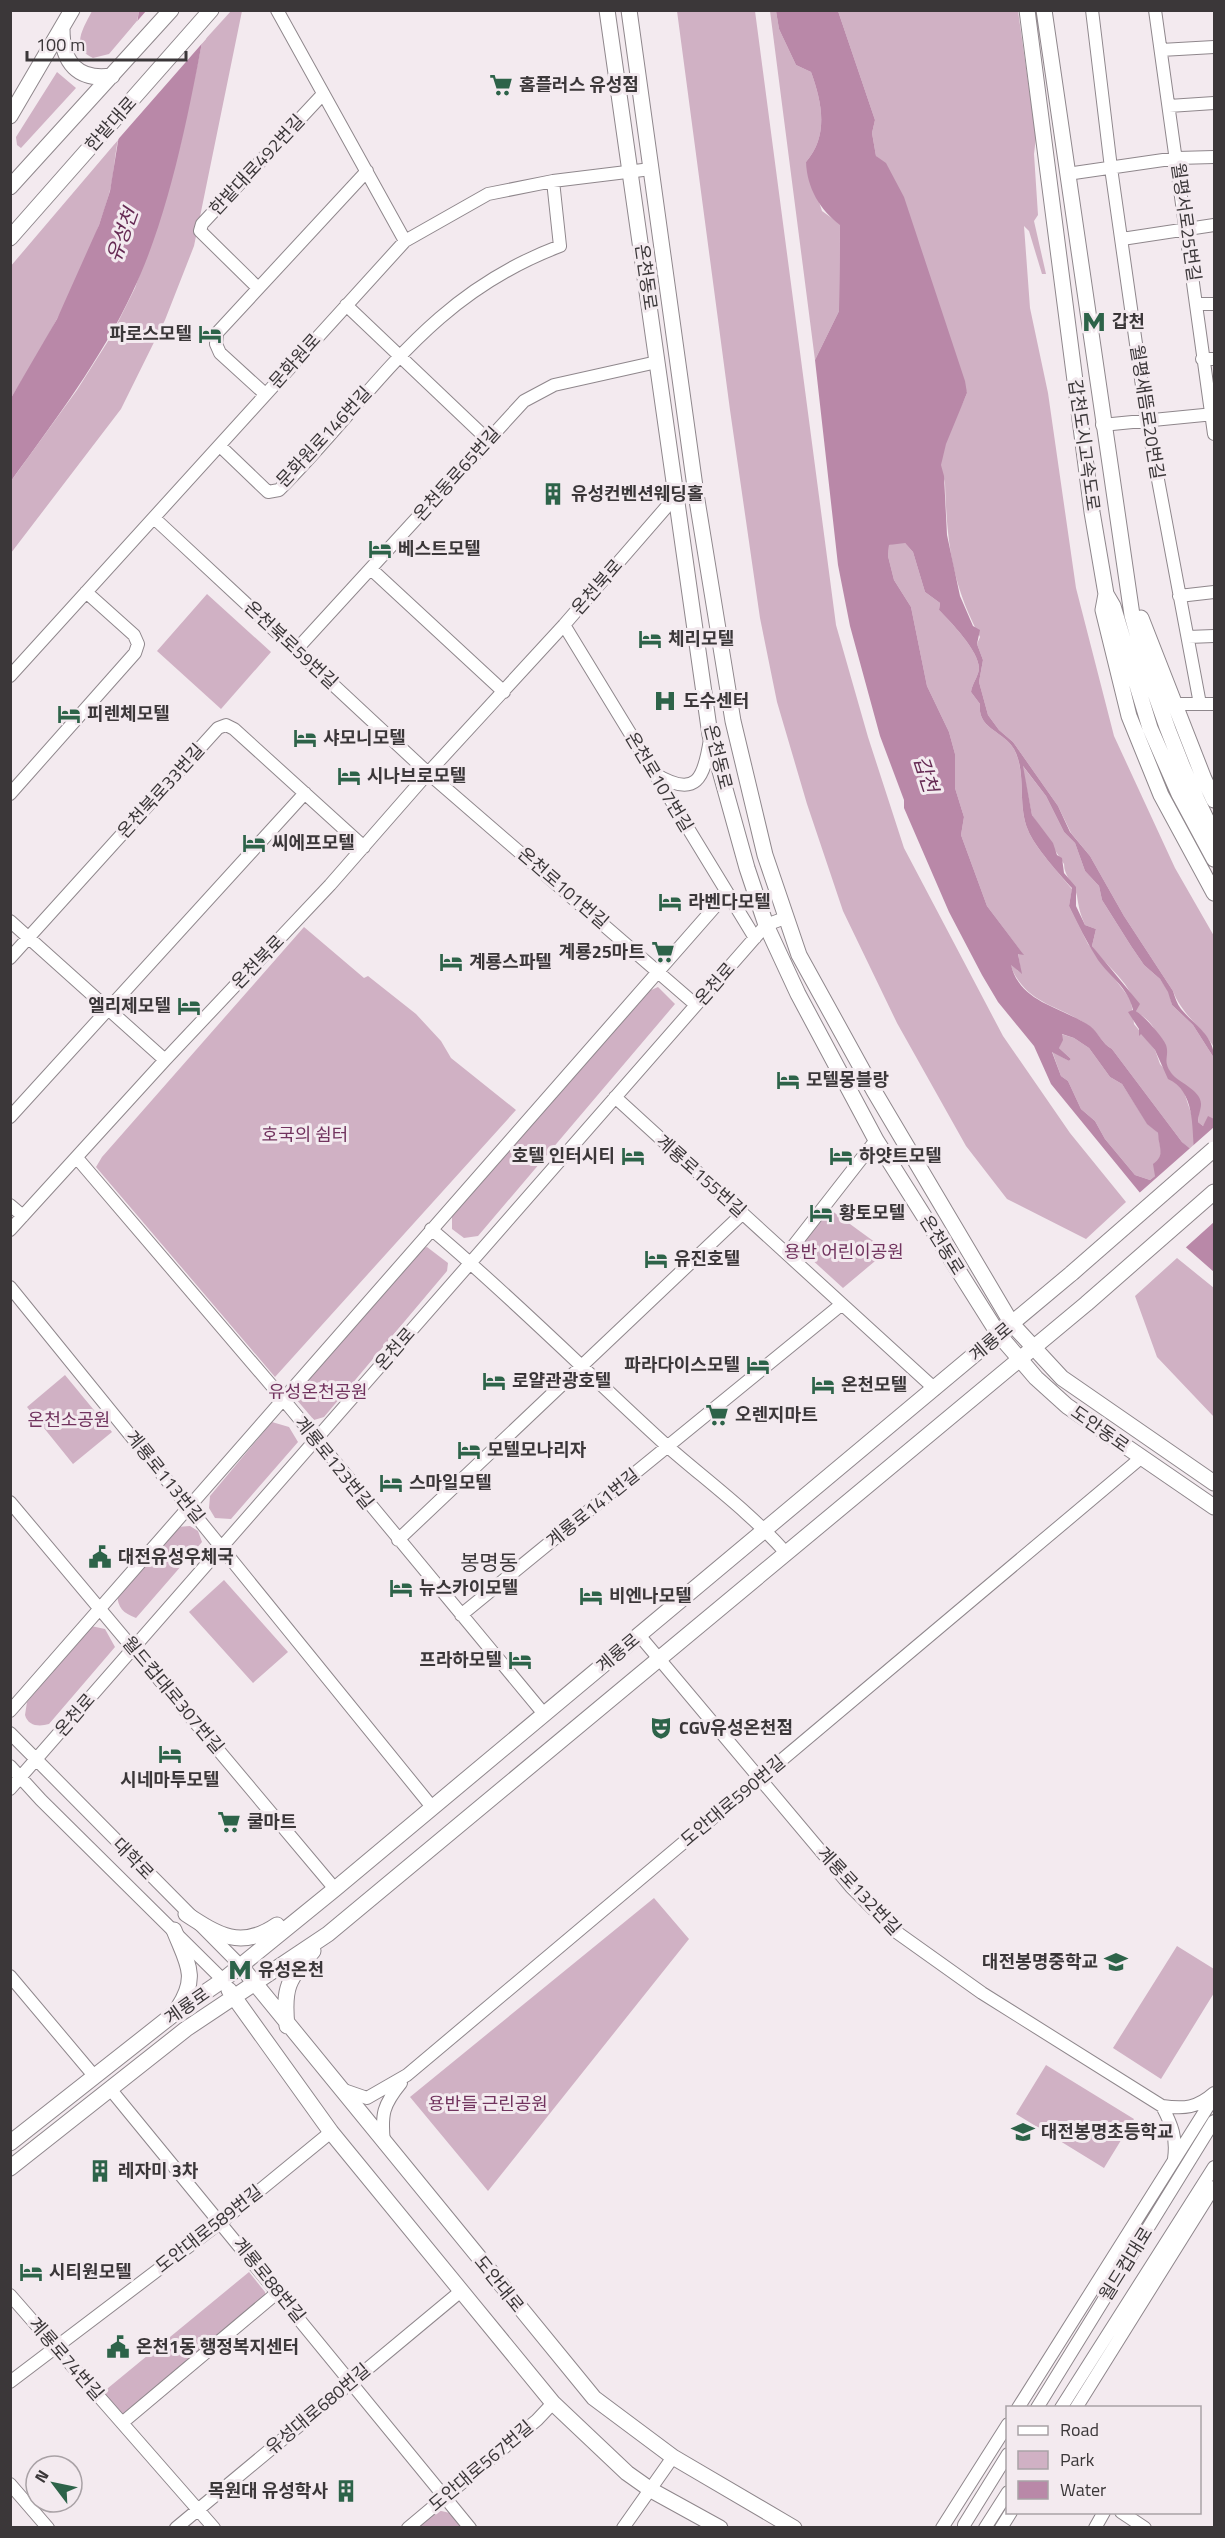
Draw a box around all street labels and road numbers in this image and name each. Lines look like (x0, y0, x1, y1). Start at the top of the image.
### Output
street label: 한밭대로 (78, 90, 143, 157)
street label: 한밭대로492번길 (203, 108, 311, 221)
street label: 월평서로25번길 (1165, 161, 1208, 283)
street label: 온천동로 (629, 242, 664, 312)
street label: 문화원로 (262, 327, 327, 394)
street label: 월평새뜸로20번길 (1124, 343, 1171, 481)
street label: 갑천도시고속도로 (1062, 377, 1107, 512)
street label: 문화원로146번길 (270, 380, 378, 493)
street label: 온천동로65번길 (407, 420, 507, 527)
street label: 온천북로 (565, 553, 629, 621)
street label: 온천북로59번길 (238, 594, 344, 695)
street label: 온천동로 (697, 721, 740, 792)
street label: 온천로107번길 (619, 726, 700, 837)
street label: 온천북로33번길 (111, 737, 211, 844)
street label: 온천로101번길 (512, 840, 615, 935)
street label: 온천북로 (225, 928, 290, 995)
street label: 온천로 (688, 956, 741, 1011)
street label: 계룡로155번길 (650, 1128, 752, 1223)
street label: 온천동로 (913, 1209, 971, 1280)
street label: 계룡로 (963, 1315, 1018, 1368)
street label: 온천로 (368, 1321, 421, 1376)
street label: 도안동로 (1065, 1399, 1135, 1459)
street label: 계룡로123번길 (288, 1410, 380, 1515)
street label: 계룡로113번길 (119, 1424, 211, 1529)
street label: 계룡로141번길 (540, 1462, 645, 1554)
street label: 계룡로 (590, 1626, 645, 1679)
street label: 월드컵대로307번길 (116, 1630, 231, 1759)
street label: 온천로 (48, 1687, 101, 1742)
street label: 도안대로590번길 (674, 1749, 791, 1853)
street label: 대학로 (106, 1831, 160, 1886)
street label: 계룡로132번길 (811, 1840, 908, 1941)
street label: 계룡로 (159, 1980, 215, 2031)
street label: 도안대로589번길 (149, 2178, 268, 2279)
street label: 월드컵대로 (1092, 2221, 1159, 2306)
street label: 계룡로88번길 (226, 2231, 312, 2328)
street label: 도안대로 (468, 2249, 531, 2318)
street label: 계룡로74번길 (22, 2311, 110, 2406)
street label: 유성대로680번길 (259, 2357, 376, 2461)
street label: 도안대로567번길 (422, 2414, 539, 2518)

